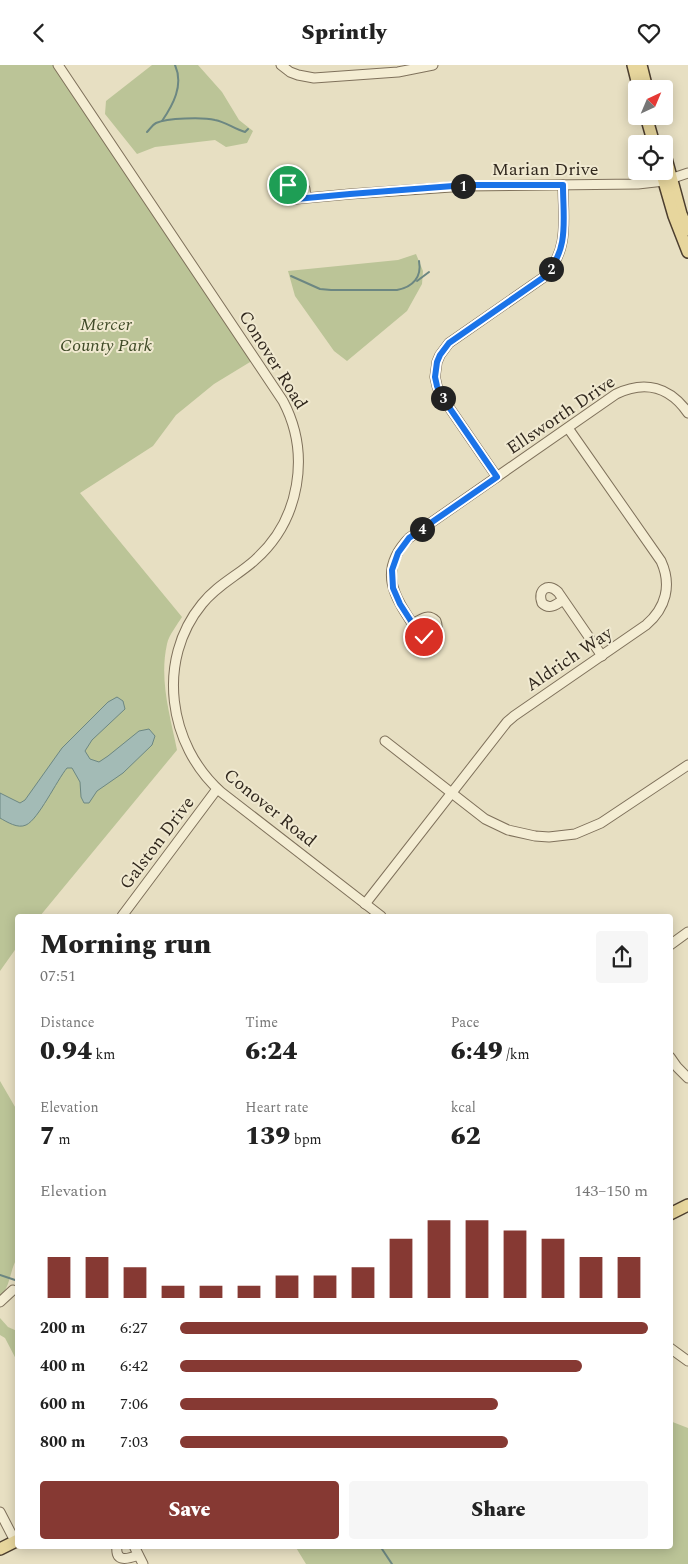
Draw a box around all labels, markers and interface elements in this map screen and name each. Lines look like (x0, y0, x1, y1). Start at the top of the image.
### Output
text: Sprintly (302, 16, 386, 49)
icon: back (25, 19, 53, 47)
icon: heart (635, 19, 663, 47)
north arrow (628, 80, 672, 125)
map controls (628, 80, 673, 180)
button: locate (628, 135, 673, 180)
street label: Marian Drive (492, 156, 598, 183)
pin (267, 164, 309, 206)
icon: arrive (274, 171, 302, 199)
pin: 1 (450, 173, 476, 199)
text: 1 (460, 176, 467, 197)
pin: 2 (538, 257, 564, 281)
text: 2 (548, 259, 555, 280)
street label: Conover Road (232, 305, 314, 415)
park label: Mercer County Park (60, 311, 153, 359)
street label: Ellsworth Drive (501, 369, 621, 461)
pin: 3 (430, 385, 456, 411)
text: 3 (440, 388, 447, 409)
pin: 4 (410, 517, 434, 541)
text: 4 (419, 519, 426, 540)
pin (403, 616, 445, 658)
street label: Aldrich Way (520, 619, 619, 698)
icon: check (410, 623, 438, 651)
street label: Conover Road (218, 762, 322, 854)
street label: Galston Drive (113, 791, 201, 895)
text: Morning run (40, 923, 211, 966)
button: share (596, 931, 648, 983)
text: 07:51 (40, 964, 76, 988)
text: Distance (40, 1012, 95, 1033)
text: Time (245, 1012, 278, 1033)
text: Pace (451, 1012, 480, 1033)
text: 0.94 (40, 1033, 92, 1071)
text: 6:24 (245, 1033, 297, 1071)
text: 6:49 (451, 1033, 503, 1071)
text: km (92, 1044, 115, 1065)
text: /km (503, 1044, 530, 1065)
text: Elevation (40, 1097, 99, 1118)
text: Heart rate (245, 1097, 309, 1118)
text: kcal (451, 1097, 476, 1118)
text: 7 (40, 1118, 55, 1156)
text: 139 (245, 1118, 290, 1156)
text: 62 (451, 1118, 481, 1156)
text: m (55, 1129, 71, 1150)
text: bpm (290, 1129, 322, 1150)
text: Elevation (40, 1179, 107, 1203)
text: 143–150 m (574, 1179, 648, 1203)
text: 200 m (40, 1316, 85, 1340)
text: 6:27 (120, 1316, 148, 1340)
text: 400 m (40, 1354, 85, 1378)
text: 6:42 (120, 1354, 148, 1378)
text: 600 m (40, 1392, 85, 1416)
text: 7:06 (120, 1392, 148, 1416)
text: 800 m (40, 1430, 85, 1454)
text: 7:03 (120, 1430, 148, 1454)
button: Save (40, 1481, 339, 1539)
button: Share (349, 1481, 648, 1539)

